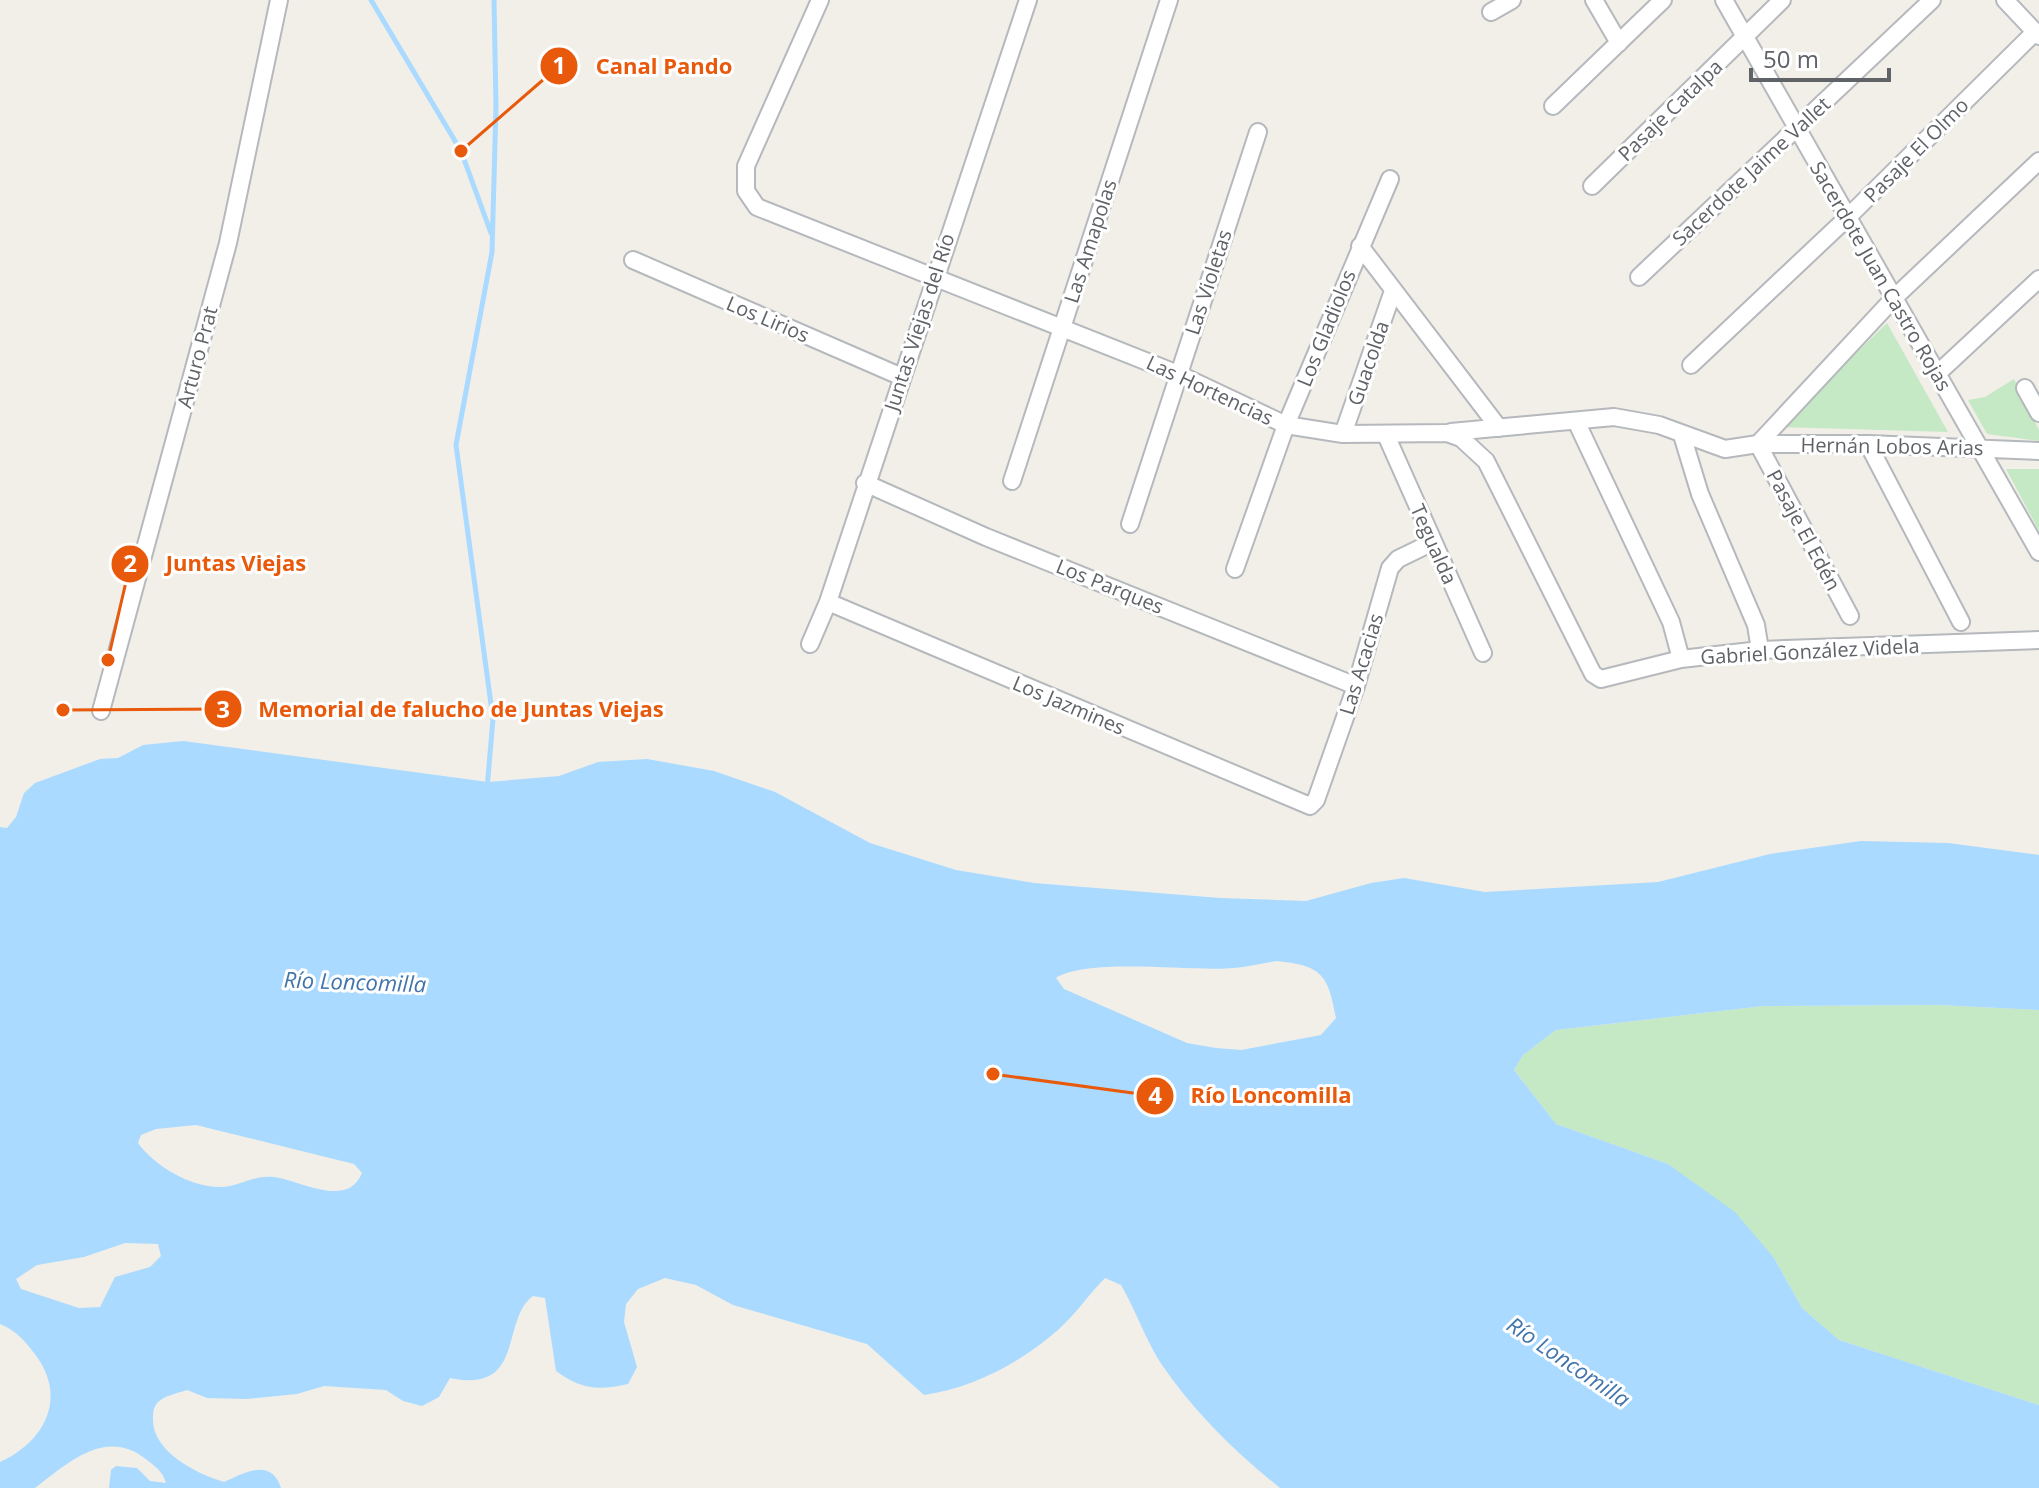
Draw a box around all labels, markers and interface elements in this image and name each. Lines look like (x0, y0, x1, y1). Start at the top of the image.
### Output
scale bar (1751, 32, 1889, 82)
text: 50 m (1763, 42, 1819, 75)
callout: Canal Pando (539, 43, 748, 89)
text: 1 (552, 48, 566, 81)
text: Canal Pando (596, 50, 732, 80)
street label: Pasaje Catalpa (1612, 53, 1728, 167)
street label: Sacerdote Jaime Vallet (1666, 91, 1836, 251)
street label: Pasaje El Olmo (1858, 92, 1974, 208)
street label: Sacerdote Juan Castro Rojas (1804, 156, 1958, 396)
street label: Las Amapolas (1057, 176, 1123, 306)
street label: Las Violetas (1178, 226, 1238, 338)
street label: Juntas Viejas del Río (877, 230, 960, 416)
street label: Los Gladiolos (1290, 266, 1362, 390)
street label: Los Lirios (722, 289, 814, 349)
street label: Arturo Prat (170, 303, 224, 411)
street label: Guacolda (1341, 317, 1395, 409)
street label: Las Hortencias (1142, 349, 1278, 431)
street label: Hernán Lobos Arias (1800, 431, 1984, 461)
street label: Pasaje El Edén (1761, 465, 1847, 595)
street label: Tegualda (1404, 500, 1464, 588)
callout: Juntas Viejas (110, 541, 323, 587)
text: 2 (123, 546, 137, 579)
text: Juntas Viejas (164, 547, 306, 577)
street label: Los Parques (1052, 552, 1168, 620)
street label: Las Acacias (1333, 610, 1389, 718)
street label: Gabriel González Videla (1700, 632, 1920, 670)
street label: Los Jazmines (1009, 669, 1129, 741)
callout: Memorial de falucho de Juntas Viejas (203, 686, 680, 732)
text: 3 (216, 692, 230, 725)
text: Memorial de falucho de Juntas Viejas (258, 693, 664, 723)
water label: Río Loncomilla (283, 964, 427, 998)
callout: Río Loncomilla (1135, 1073, 1368, 1119)
text: 4 (1148, 1078, 1162, 1111)
text: Río Loncomilla (1190, 1079, 1352, 1109)
water label: Río Loncomilla (1502, 1309, 1636, 1413)

